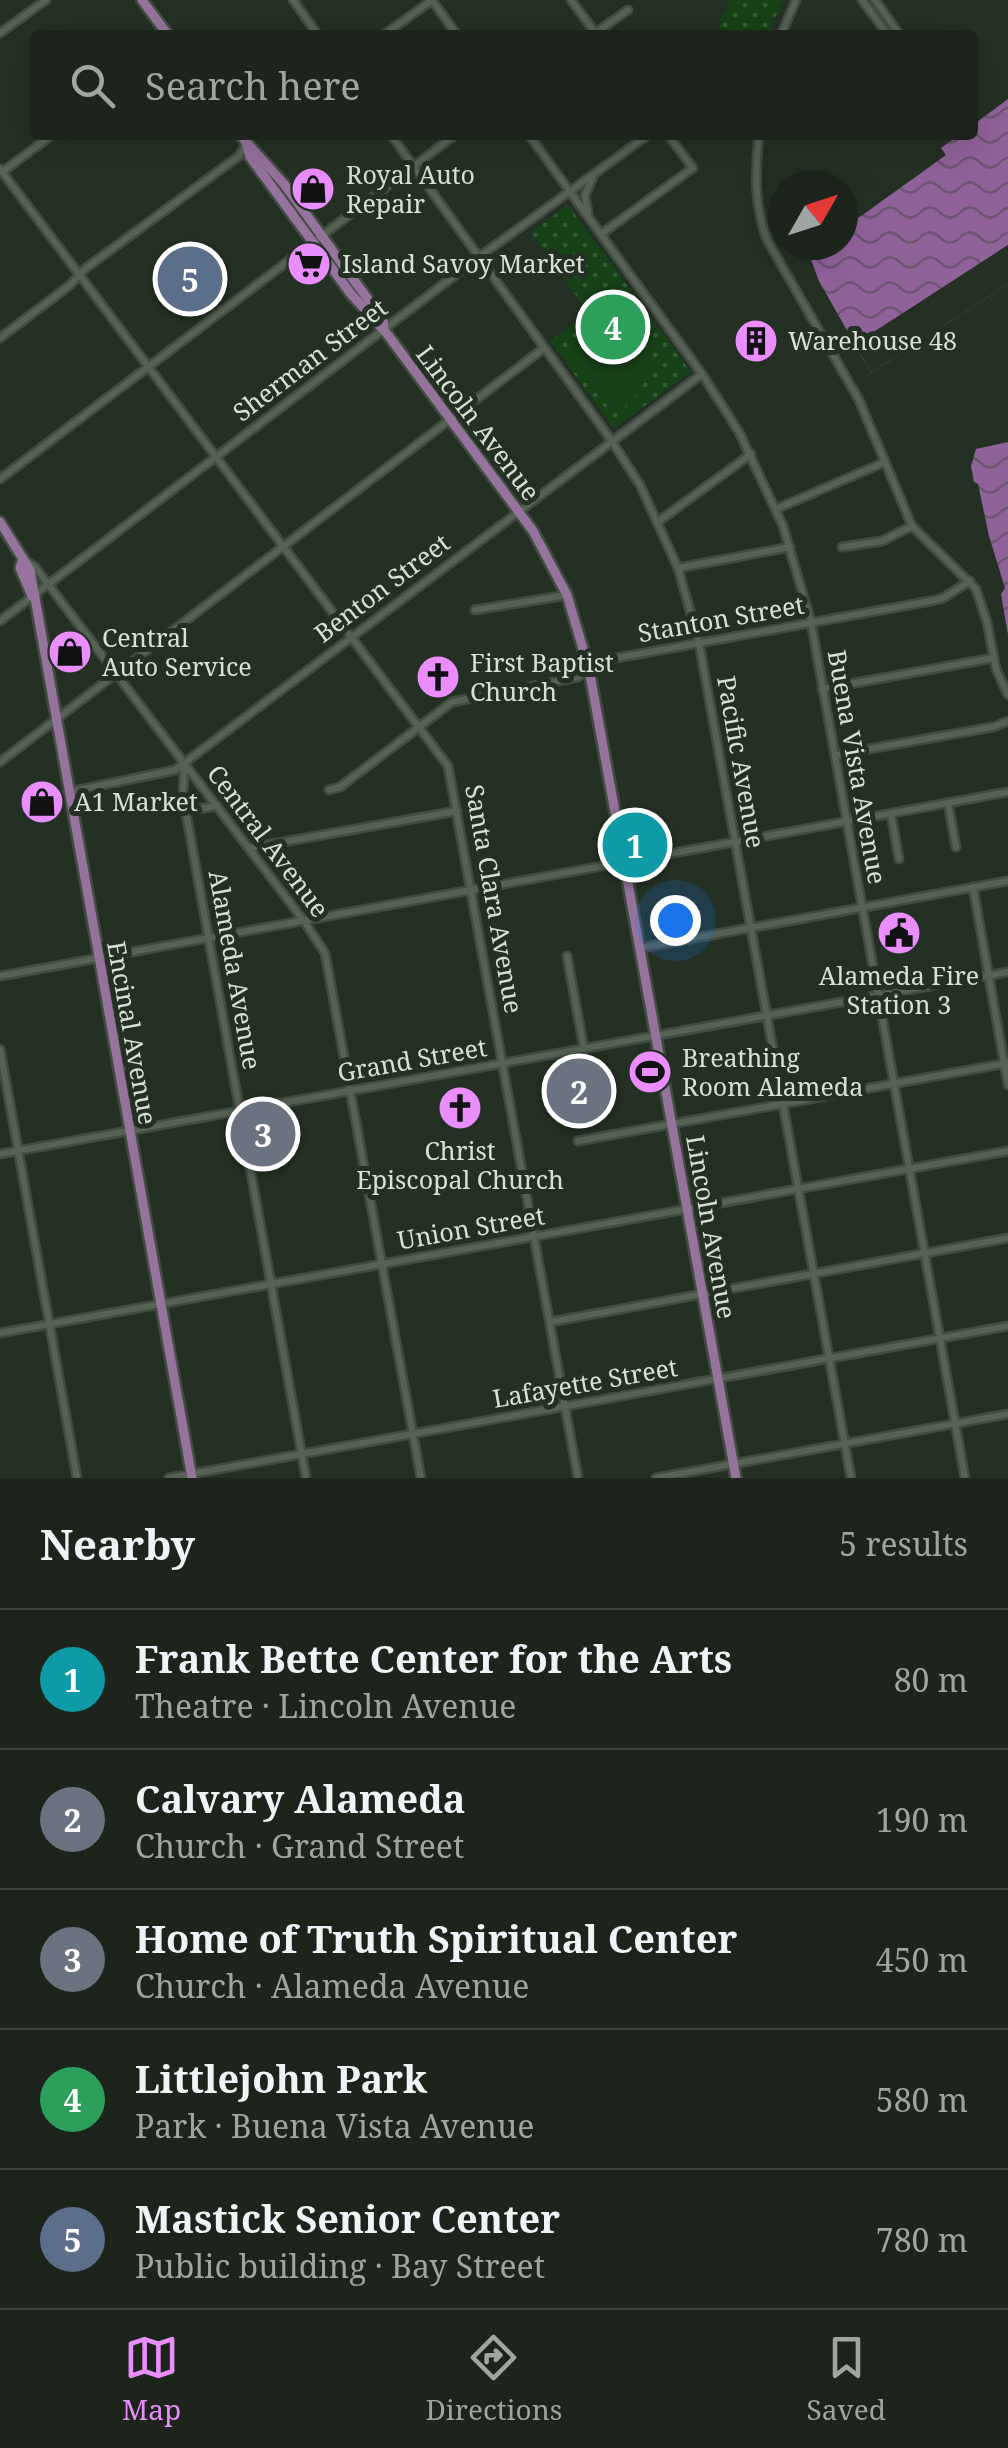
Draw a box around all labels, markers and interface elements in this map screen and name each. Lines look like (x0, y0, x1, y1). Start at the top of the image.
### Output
search box (30, 30, 978, 140)
icon: search (65, 58, 120, 113)
text: Search here (145, 59, 361, 111)
place label: Royal Auto Repair (346, 157, 475, 220)
shop icon: Royal Auto Repair (290, 166, 336, 212)
north arrow (768, 170, 858, 260)
supermarket icon: Island Savoy Market (286, 241, 332, 287)
pin: 5 (158, 242, 222, 316)
place label: Island Savoy Market (342, 246, 585, 280)
street label: Sherman Street (225, 290, 394, 428)
pin: 4 (580, 290, 646, 364)
building icon: Warehouse 48 (733, 318, 779, 364)
place label: Warehouse 48 (788, 323, 957, 357)
street label: Lincoln Avenue (409, 338, 548, 507)
street label: Benton Street (307, 525, 456, 649)
street label: Stanton Street (635, 587, 807, 649)
place label: Central Auto Service (102, 620, 252, 683)
shop icon: Central Auto Service (47, 629, 93, 675)
place label: First Baptist Church (470, 645, 614, 708)
street label: Buena Vista Avenue (821, 647, 895, 887)
church icon: First Baptist Church (415, 654, 461, 700)
street label: Pacific Avenue (710, 673, 774, 851)
street label: Central Avenue (200, 757, 337, 924)
shop icon: A1 Market (19, 779, 65, 825)
street label: Santa Clara Avenue (458, 782, 532, 1016)
place label: A1 Market (74, 784, 198, 818)
pin: 1 (602, 808, 668, 882)
street label: Alameda Avenue (202, 868, 270, 1072)
your location (650, 895, 701, 946)
public building icon: Alameda Fire Station 3 (876, 910, 922, 956)
street label: Encinal Avenue (100, 938, 166, 1127)
place label: Alameda Fire Station 3 (819, 958, 979, 1021)
street label: Grand Street (335, 1029, 489, 1089)
place label: Breathing Room Alameda (682, 1040, 863, 1103)
sports icon: Breathing Room Alameda (627, 1049, 673, 1095)
pin: 2 (546, 1054, 612, 1128)
church icon: Christ Episcopal Church (437, 1085, 483, 1131)
pin: 3 (230, 1096, 296, 1172)
street label: Lincoln Avenue (679, 1132, 745, 1321)
place label: Christ Episcopal Church (356, 1133, 564, 1196)
street label: Union Street (395, 1197, 547, 1257)
street label: Lafayette Street (490, 1349, 680, 1415)
text: Nearby (40, 1515, 195, 1572)
text: 5 results (839, 1522, 968, 1565)
text: Frank Bette Center for the Arts (135, 1632, 732, 1684)
text: 1 (63, 1658, 82, 1701)
text: 80 m (894, 1658, 968, 1701)
text: Theatre · Lincoln Avenue (135, 1684, 516, 1727)
text: Calvary Alameda (135, 1772, 466, 1824)
text: 2 (63, 1798, 82, 1841)
text: 190 m (876, 1798, 968, 1841)
text: Church · Grand Street (135, 1824, 464, 1867)
text: Home of Truth Spiritual Center (135, 1912, 737, 1964)
text: 3 (63, 1938, 82, 1981)
text: 450 m (876, 1938, 968, 1981)
text: Church · Alameda Avenue (135, 1964, 529, 2007)
text: Littlejohn Park (135, 2052, 427, 2104)
text: 4 (63, 2078, 82, 2121)
text: 580 m (876, 2078, 968, 2121)
text: Park · Buena Vista Avenue (135, 2104, 534, 2147)
text: Mastick Senior Center (135, 2192, 560, 2244)
text: 5 (63, 2218, 82, 2261)
text: 780 m (876, 2218, 968, 2261)
text: Public building · Bay Street (135, 2244, 545, 2287)
tab: Map (122, 2330, 181, 2428)
tab: Directions (425, 2330, 562, 2428)
tab: Saved (807, 2330, 886, 2428)

